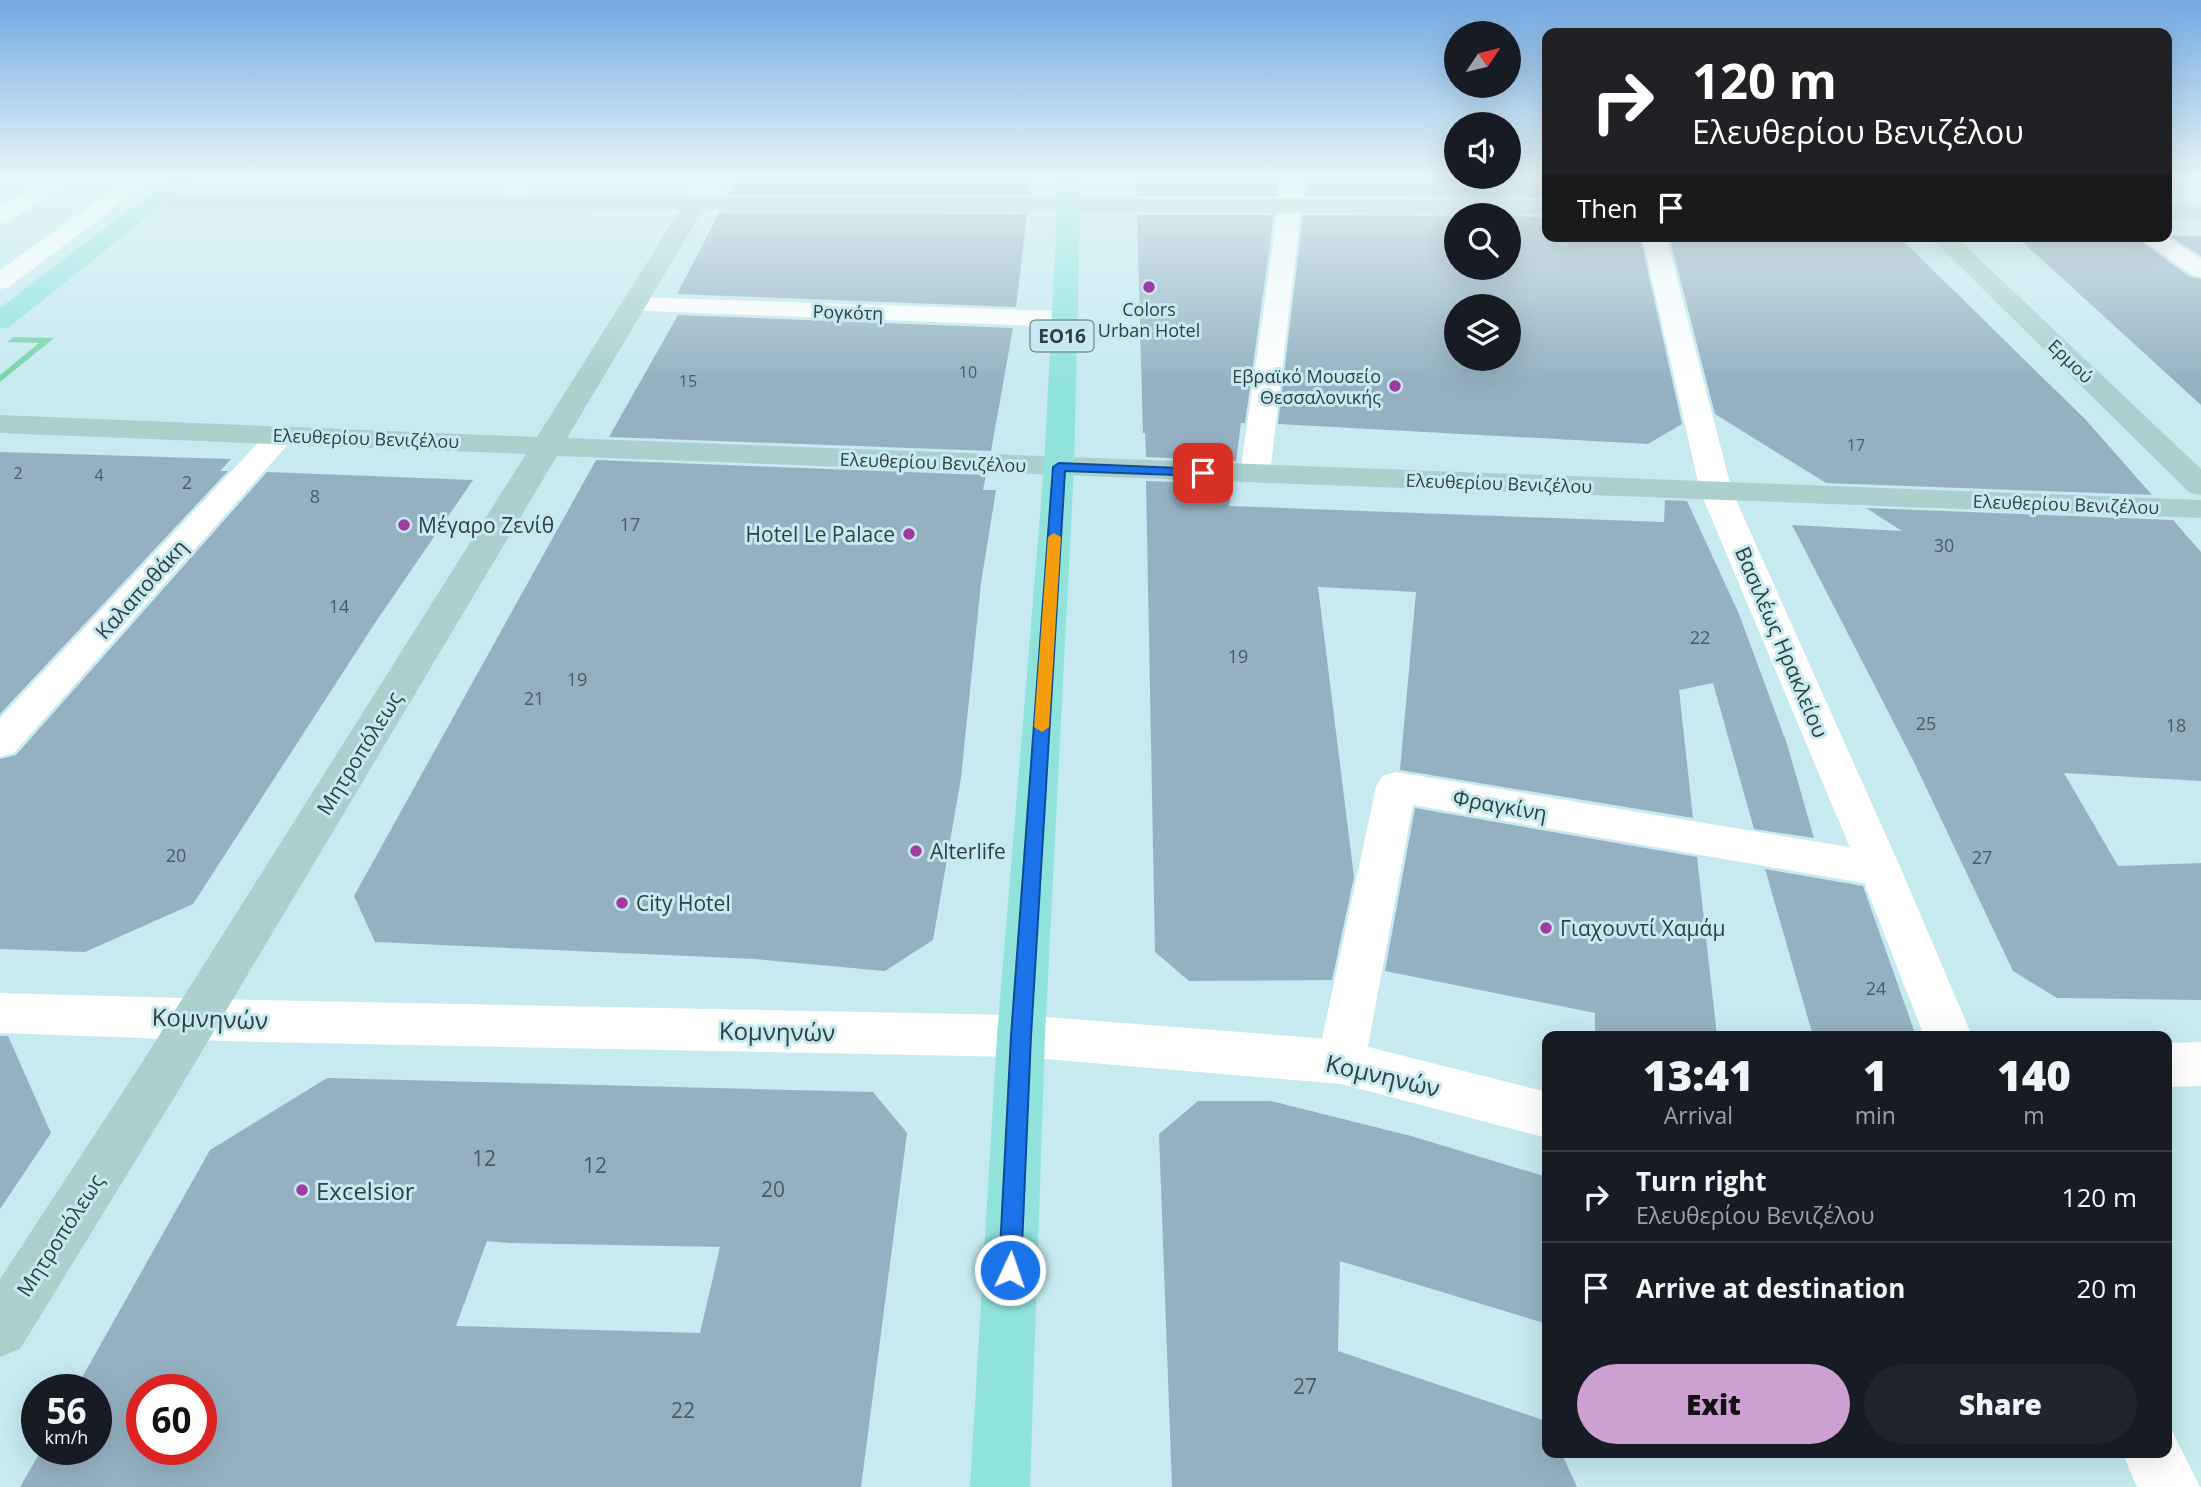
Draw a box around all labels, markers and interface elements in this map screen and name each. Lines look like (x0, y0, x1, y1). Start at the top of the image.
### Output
north arrow (1444, 21, 1521, 98)
map controls (1444, 21, 1521, 371)
text: 120 m (1692, 47, 1837, 113)
icon: right (1577, 56, 1668, 147)
text: Ελευθερίου Βενιζέλου (1692, 110, 2024, 153)
button: sound (1444, 112, 1521, 189)
icon: arrive (1652, 189, 1690, 227)
text: Then (1577, 190, 1638, 226)
button: search (1444, 203, 1521, 280)
marker: Colors Urban Hotel (1141, 279, 1157, 295)
button: layers (1444, 294, 1521, 371)
place label: Colors Urban Hotel (1098, 297, 1200, 342)
street label: Ρογκότη (812, 299, 884, 325)
road number: ΕΟ16 (1030, 320, 1094, 352)
street label: Ερμού (2043, 334, 2099, 388)
house number: 10 (959, 361, 977, 383)
place label: Εβραϊκό Μουσείο Θεσσαλονικής (1232, 364, 1381, 409)
house number: 15 (679, 370, 697, 392)
marker: Εβραϊκό Μουσείο Θεσσαλονικής (1387, 378, 1403, 394)
street label: Ελευθερίου Βενιζέλου (272, 423, 460, 453)
house number: 17 (1847, 434, 1865, 456)
pin (1173, 443, 1233, 503)
street label: Ελευθερίου Βενιζέλου (839, 447, 1027, 477)
icon: arrive (1184, 454, 1222, 492)
house number: 2 (13, 462, 23, 484)
house number: 4 (94, 464, 104, 486)
street label: Ελευθερίου Βενιζέλου (1405, 468, 1593, 498)
house number: 2 (182, 470, 192, 494)
house number: 8 (310, 484, 320, 508)
street label: Ελευθερίου Βενιζέλου (1972, 489, 2160, 519)
place label: Μέγαρο Ζενίθ (418, 511, 554, 539)
house number: 17 (620, 512, 640, 536)
marker: Μέγαρο Ζενίθ (396, 517, 412, 533)
place label: Hotel Le Palace (746, 520, 895, 548)
marker: Hotel Le Palace (901, 526, 917, 542)
street label: Καλαποθάκη (89, 533, 193, 645)
house number: 30 (1934, 533, 1954, 557)
street label: Βασιλέως Ηρακλείου (1729, 542, 1835, 742)
house number: 14 (329, 594, 349, 618)
house number: 22 (1690, 625, 1710, 649)
house number: 19 (1228, 644, 1248, 668)
house number: 19 (567, 667, 587, 691)
street label: Μητροπόλεως (310, 686, 408, 820)
house number: 21 (524, 686, 544, 710)
house number: 25 (1916, 711, 1936, 735)
house number: 18 (2166, 713, 2186, 737)
street label: Φραγκίνη (1451, 783, 1549, 827)
place label: Alterlife (930, 837, 1006, 865)
house number: 20 (166, 843, 186, 867)
marker: Alterlife (908, 843, 924, 859)
house number: 27 (1972, 845, 1992, 869)
place label: City Hotel (636, 889, 731, 917)
marker: City Hotel (614, 895, 630, 911)
place label: Γιαχουντί Χαμάμ (1560, 914, 1725, 942)
marker: Γιαχουντί Χαμάμ (1538, 920, 1554, 936)
house number: 24 (1866, 976, 1886, 1000)
street label: Κομνηνών (151, 999, 269, 1037)
street label: Κομνηνών (719, 1013, 835, 1049)
street label: Κομνηνών (1323, 1046, 1443, 1104)
text: 13:41 (1643, 1046, 1754, 1103)
text: 1 (1863, 1046, 1888, 1103)
text: 140 (1997, 1046, 2071, 1103)
text: Arrival (1664, 1099, 1733, 1131)
text: min (1855, 1099, 1896, 1131)
text: m (2023, 1099, 2045, 1131)
house number: 12 (472, 1144, 496, 1172)
house number: 12 (583, 1151, 607, 1179)
text: Turn right (1636, 1163, 1767, 1199)
street label: Μητροπόλεως (10, 1168, 110, 1302)
place label: Excelsior (316, 1174, 415, 1207)
house number: 20 (761, 1175, 785, 1203)
icon: right (1577, 1178, 1615, 1216)
text: 120 m (2062, 1179, 2137, 1215)
marker: Excelsior (294, 1182, 310, 1198)
text: Ελευθερίου Βενιζέλου (1636, 1199, 1874, 1231)
position arrow (973, 1233, 1047, 1307)
icon: arrive (1577, 1269, 1615, 1307)
text: Arrive at destination (1636, 1270, 1905, 1306)
text: 20 m (2076, 1270, 2137, 1306)
button: Exit (1577, 1364, 1850, 1444)
button: Share (1864, 1364, 2137, 1444)
house number: 27 (1293, 1372, 1317, 1400)
speed limit sign: 60 (126, 1374, 217, 1465)
text: 56 (46, 1387, 87, 1434)
house number: 22 (671, 1396, 695, 1424)
text: km/h (45, 1425, 88, 1449)

